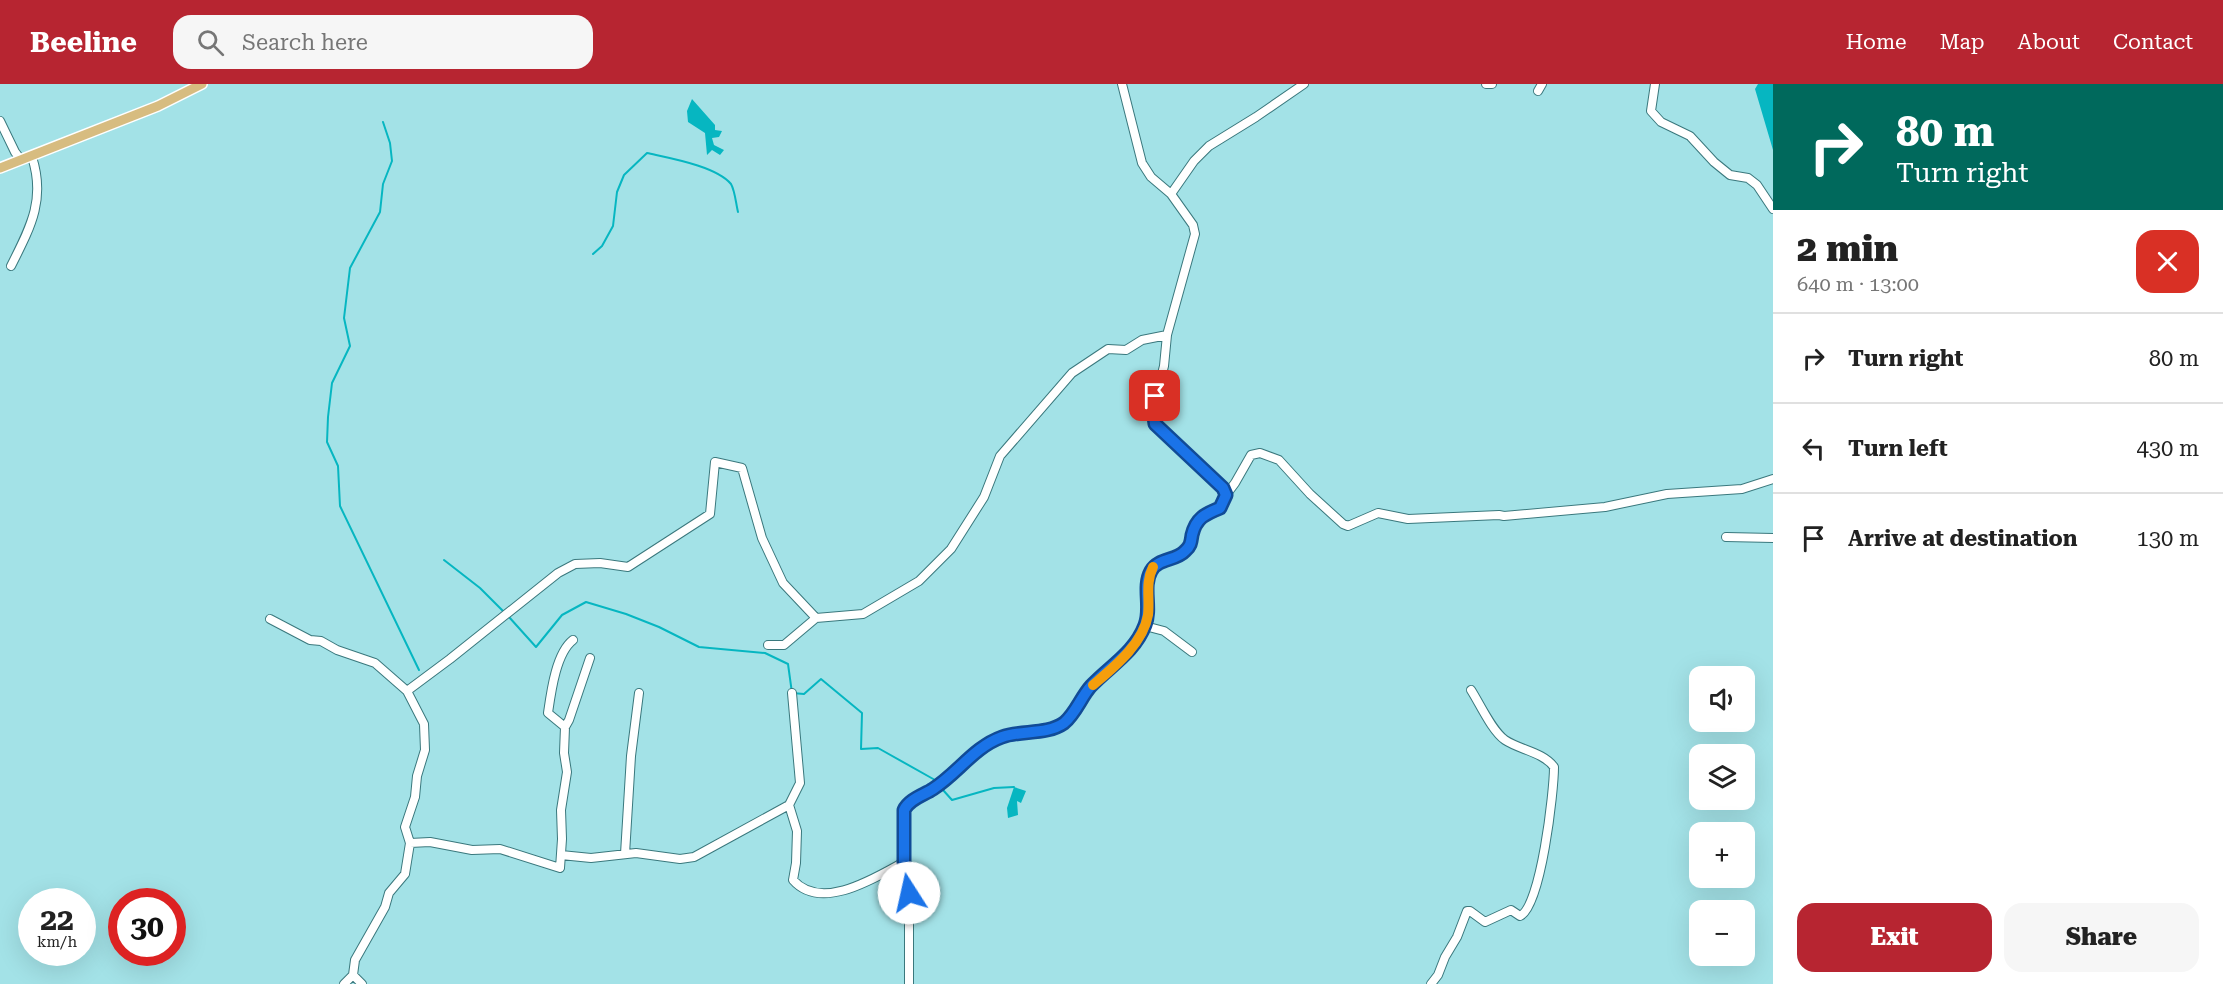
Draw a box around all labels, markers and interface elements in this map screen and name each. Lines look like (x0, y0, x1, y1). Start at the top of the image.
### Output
search box (173, 15, 593, 69)
text: Beeline (30, 26, 137, 59)
icon: search (194, 26, 227, 59)
text: Search here (242, 30, 368, 55)
text: Home (1846, 30, 1907, 54)
text: Map (1940, 30, 1985, 54)
text: About (2018, 30, 2080, 54)
text: Contact (2113, 30, 2193, 54)
text: 80 m (1896, 107, 1994, 156)
icon: right (1797, 108, 1875, 186)
text: Turn right (1896, 157, 2029, 189)
text: 2 min (1797, 228, 1898, 270)
button: close (2136, 230, 2199, 293)
text: 640 m · 13:00 (1797, 272, 1919, 296)
icon: right (1797, 342, 1830, 375)
text: Turn right (1848, 346, 1963, 371)
text: 80 m (2149, 346, 2199, 371)
pin (1129, 370, 1180, 421)
icon: arrive (1138, 379, 1171, 412)
icon: left (1797, 432, 1830, 465)
text: Turn left (1848, 436, 1948, 461)
text: 430 m (2136, 436, 2199, 461)
icon: arrive (1797, 522, 1830, 555)
text: Arrive at destination (1848, 526, 2077, 551)
text: 130 m (2136, 526, 2199, 551)
map controls (1689, 666, 1755, 966)
button: sound (1689, 666, 1755, 732)
button: layers (1689, 744, 1755, 810)
button: + (1689, 822, 1755, 888)
position arrow (877, 861, 941, 925)
speed limit sign: 30 (108, 888, 186, 966)
button: − (1689, 900, 1755, 966)
text: 22 (40, 902, 74, 937)
button: Exit (1797, 903, 1992, 972)
button: Share (2004, 903, 2199, 972)
text: km/h (37, 933, 77, 951)

